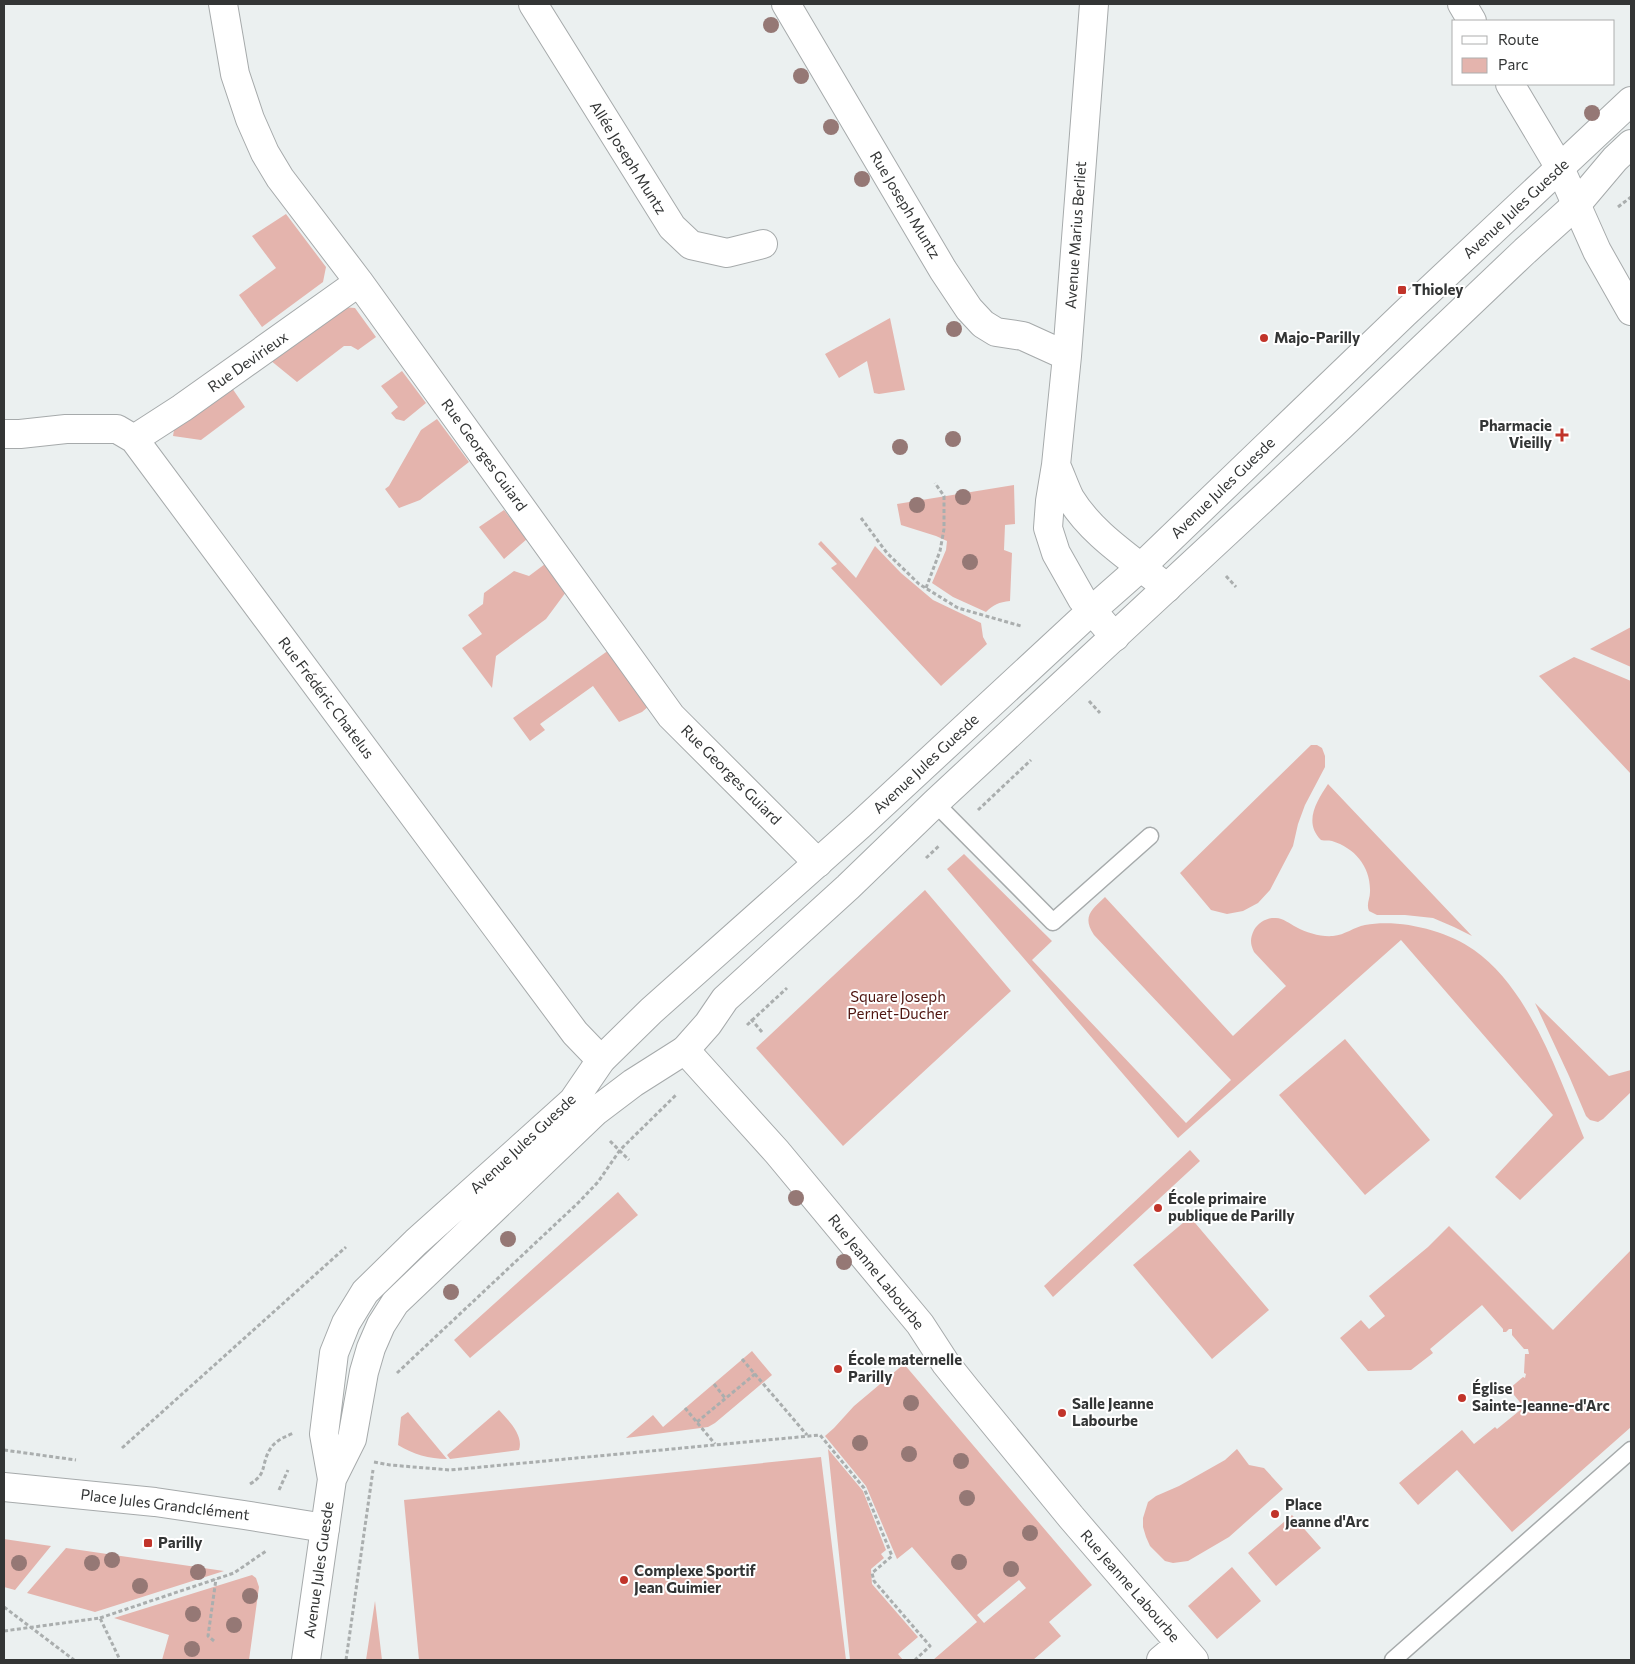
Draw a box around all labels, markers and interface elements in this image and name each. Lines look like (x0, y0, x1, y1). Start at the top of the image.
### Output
legend (1452, 20, 1615, 85)
text: Route (1498, 30, 1539, 48)
text: Parc (1498, 55, 1528, 73)
street label: Allée Joseph Muntz (587, 98, 671, 217)
street label: Rue Joseph Muntz (867, 147, 945, 262)
street label: Avenue Jules Guesde (1459, 155, 1572, 262)
street label: Avenue Marius Berliet (1061, 160, 1089, 309)
place label: Thioley (1412, 280, 1464, 298)
marker: Thioley (1396, 284, 1408, 296)
street label: Rue Devirieux (204, 327, 291, 395)
place label: Majo-Parilly (1274, 328, 1361, 346)
marker: Majo-Parilly (1258, 332, 1270, 344)
street label: Rue Georges Guiard (438, 395, 531, 514)
place label: Pharmacie Vieilly (1479, 416, 1553, 451)
marker: Pharmacie Vieilly (1556, 429, 1568, 441)
street label: Avenue Jules Guesde (1167, 433, 1278, 542)
street label: Rue Frédéric Chatelus (275, 633, 378, 762)
street label: Avenue Jules Guesde (869, 710, 982, 817)
street label: Rue Georges Guiard (678, 721, 785, 828)
park label: Square Joseph Pernet-Ducher (847, 987, 949, 1022)
street label: Avenue Jules Guesde (466, 1090, 579, 1197)
place label: École primaire publique de Parilly (1168, 1189, 1295, 1224)
marker: École primaire publique de Parilly (1152, 1202, 1164, 1214)
street label: Rue Jeanne Labourbe (825, 1210, 929, 1333)
place label: École maternelle Parilly (848, 1350, 962, 1385)
marker: École maternelle Parilly (832, 1363, 844, 1375)
place label: Église Sainte-Jeanne-d'Arc (1472, 1379, 1610, 1414)
marker: Église Sainte-Jeanne-d'Arc (1456, 1392, 1468, 1404)
place label: Salle Jeanne Labourbe (1072, 1394, 1154, 1429)
marker: Salle Jeanne Labourbe (1056, 1407, 1068, 1419)
street label: Place Jules Grandclément (80, 1485, 251, 1523)
place label: Place Jeanne d'Arc (1285, 1495, 1369, 1530)
street label: Avenue Jules Guesde (300, 1500, 337, 1639)
marker: Place Jeanne d'Arc (1269, 1508, 1281, 1520)
street label: Rue Jeanne Labourbe (1077, 1526, 1184, 1645)
place label: Parilly (158, 1533, 203, 1551)
marker: Parilly (142, 1537, 154, 1549)
place label: Complexe Sportif Jean Guimier (634, 1561, 757, 1596)
marker: Complexe Sportif Jean Guimier (618, 1574, 630, 1586)

